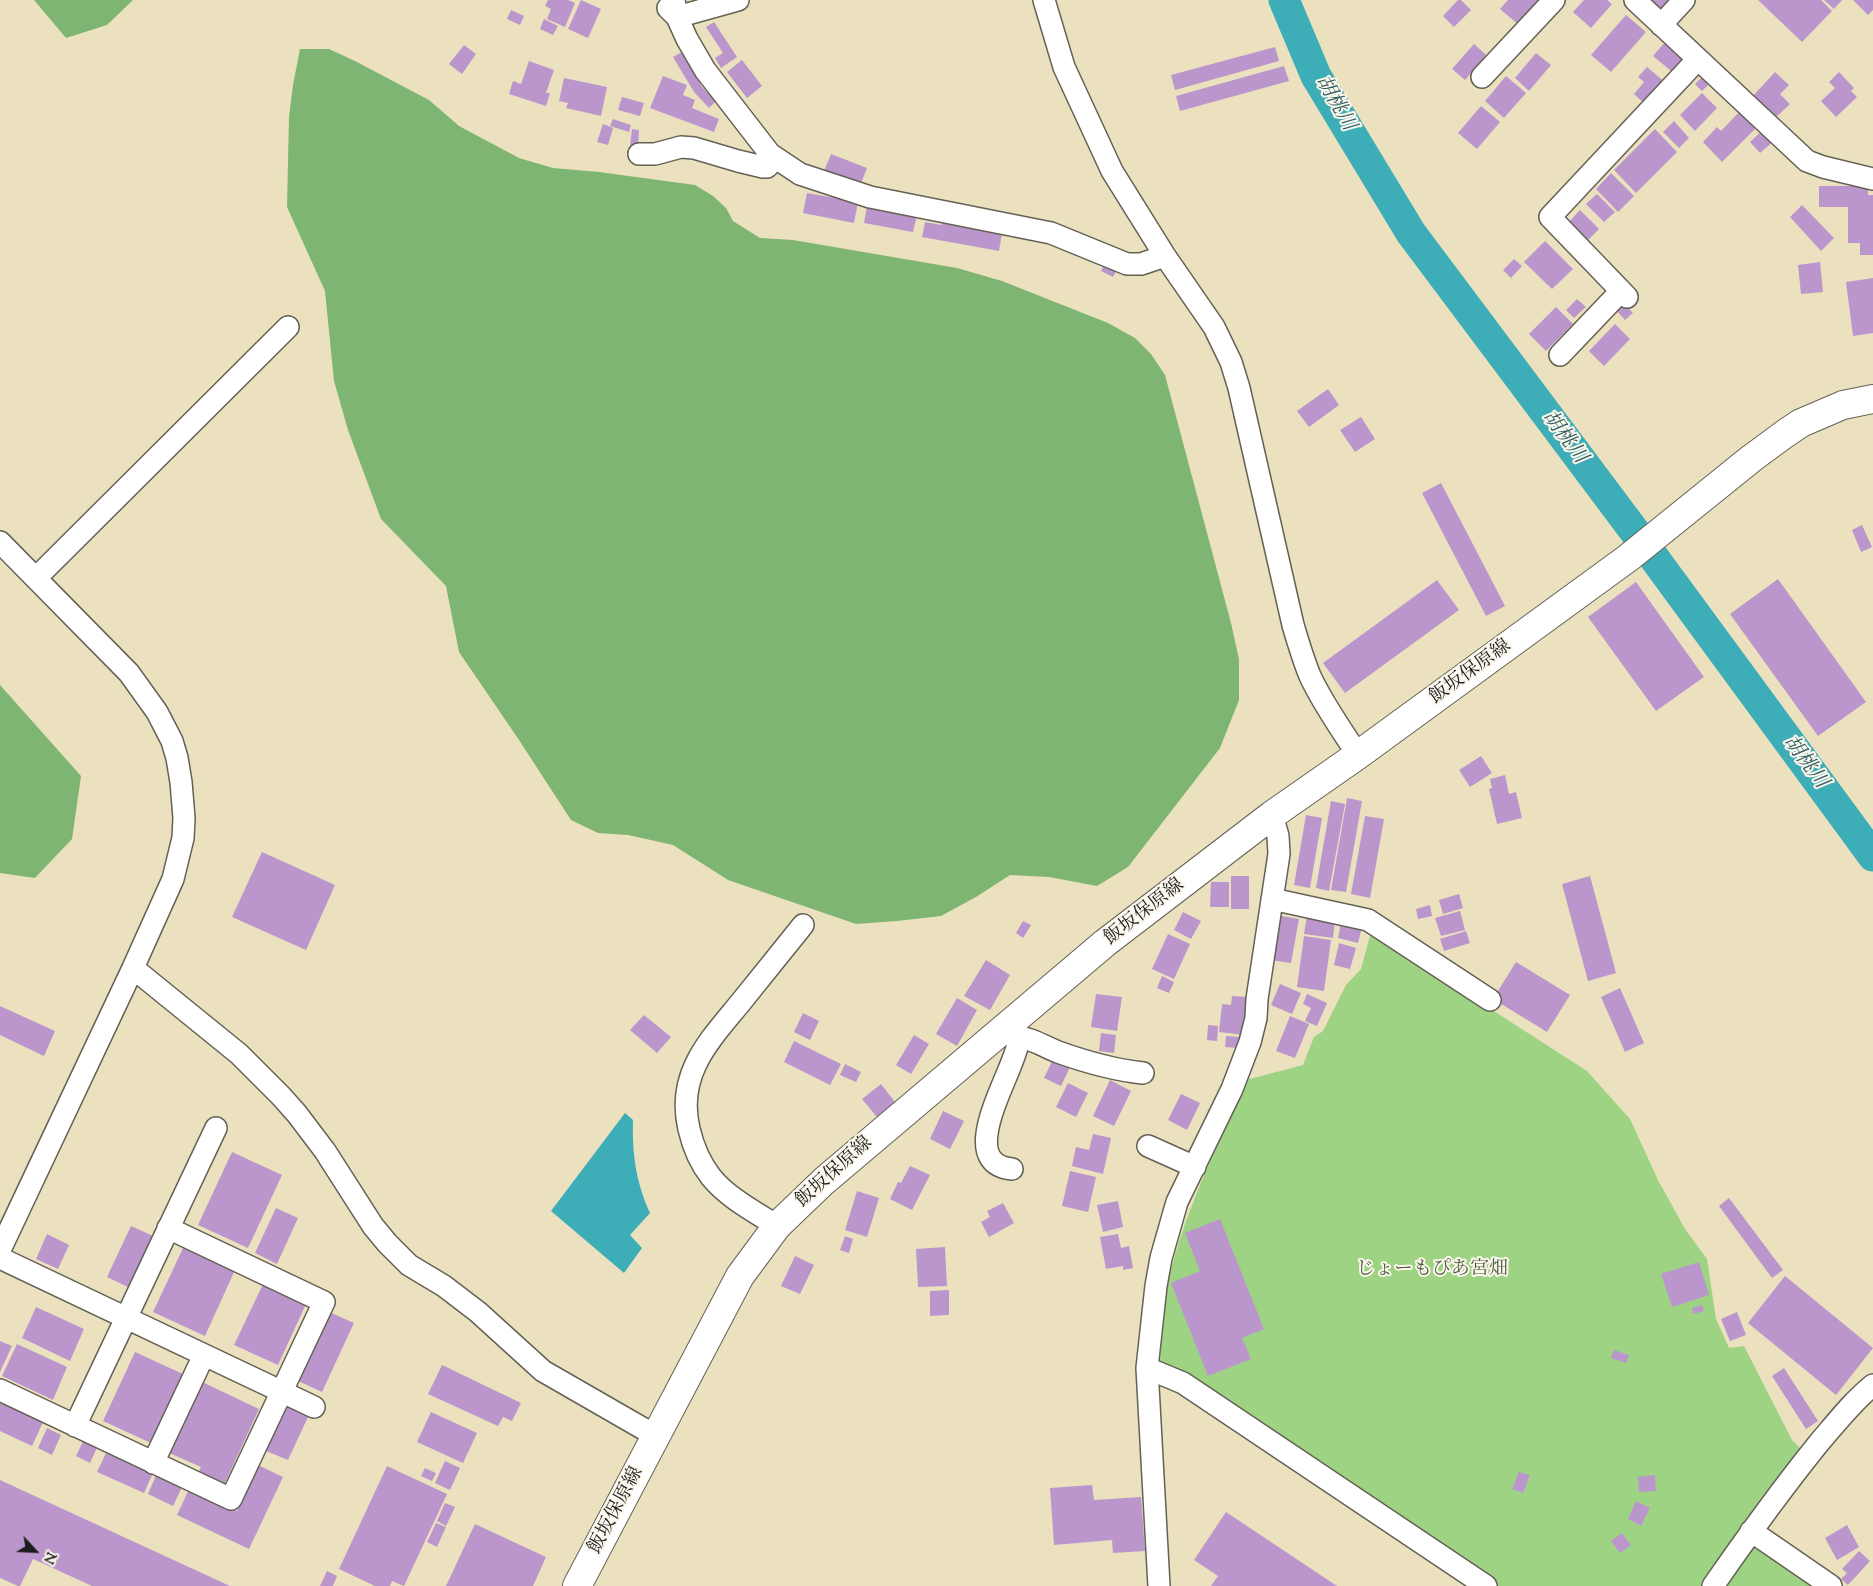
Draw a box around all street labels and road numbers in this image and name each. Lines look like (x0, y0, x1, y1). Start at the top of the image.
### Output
street label: 飯坂保原線 (1426, 636, 1516, 710)
street label: 飯坂保原線 (1101, 875, 1189, 951)
street label: 飯坂保原線 (792, 1133, 878, 1213)
street label: 飯坂保原線 (585, 1464, 649, 1558)

